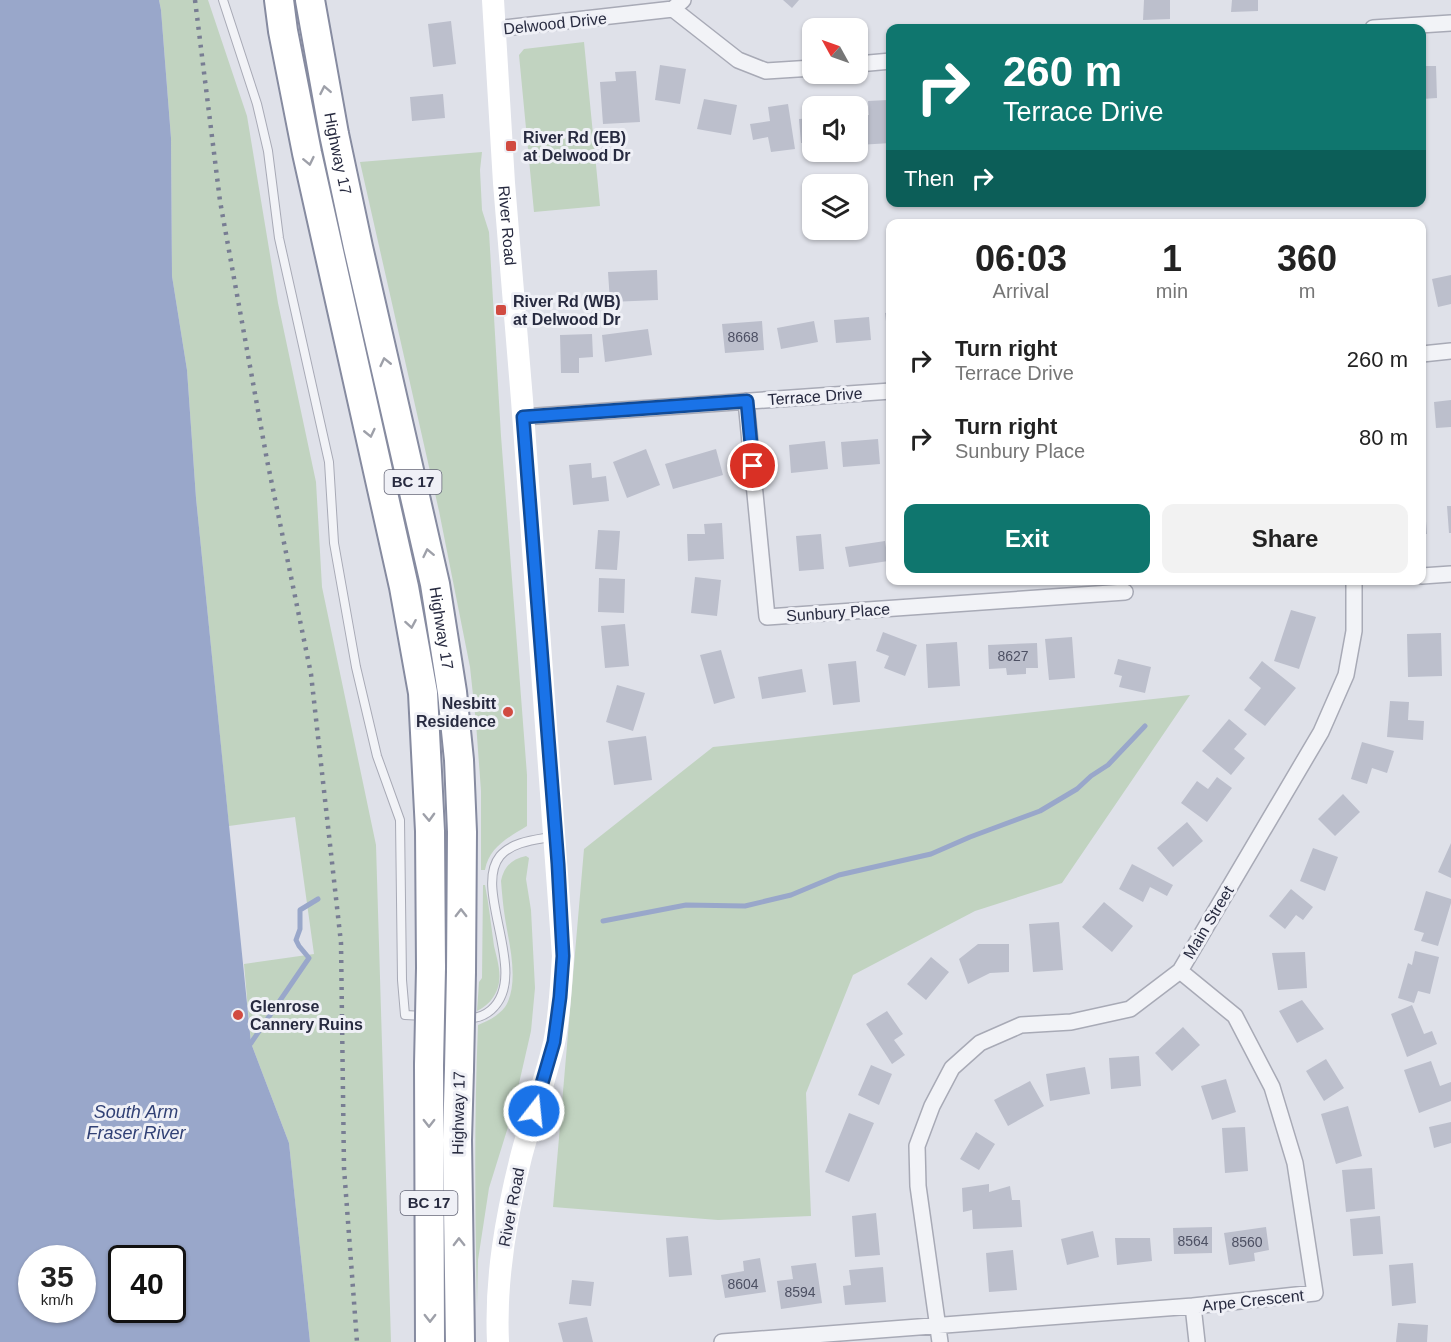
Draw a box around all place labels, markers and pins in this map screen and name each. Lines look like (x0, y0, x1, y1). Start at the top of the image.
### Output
place label: River Rd (EB) at Delwood Dr (523, 129, 631, 164)
marker: River Rd (EB) at Delwood Dr (504, 139, 518, 153)
place label: River Rd (WB) at Delwood Dr (513, 293, 621, 328)
marker: River Rd (WB) at Delwood Dr (494, 303, 508, 317)
pin (727, 440, 778, 491)
place label: Nesbitt Residence (416, 695, 497, 730)
marker: Nesbitt Residence (501, 705, 515, 719)
place label: Glenrose Cannery Ruins (250, 998, 363, 1033)
marker: Glenrose Cannery Ruins (231, 1008, 245, 1022)

